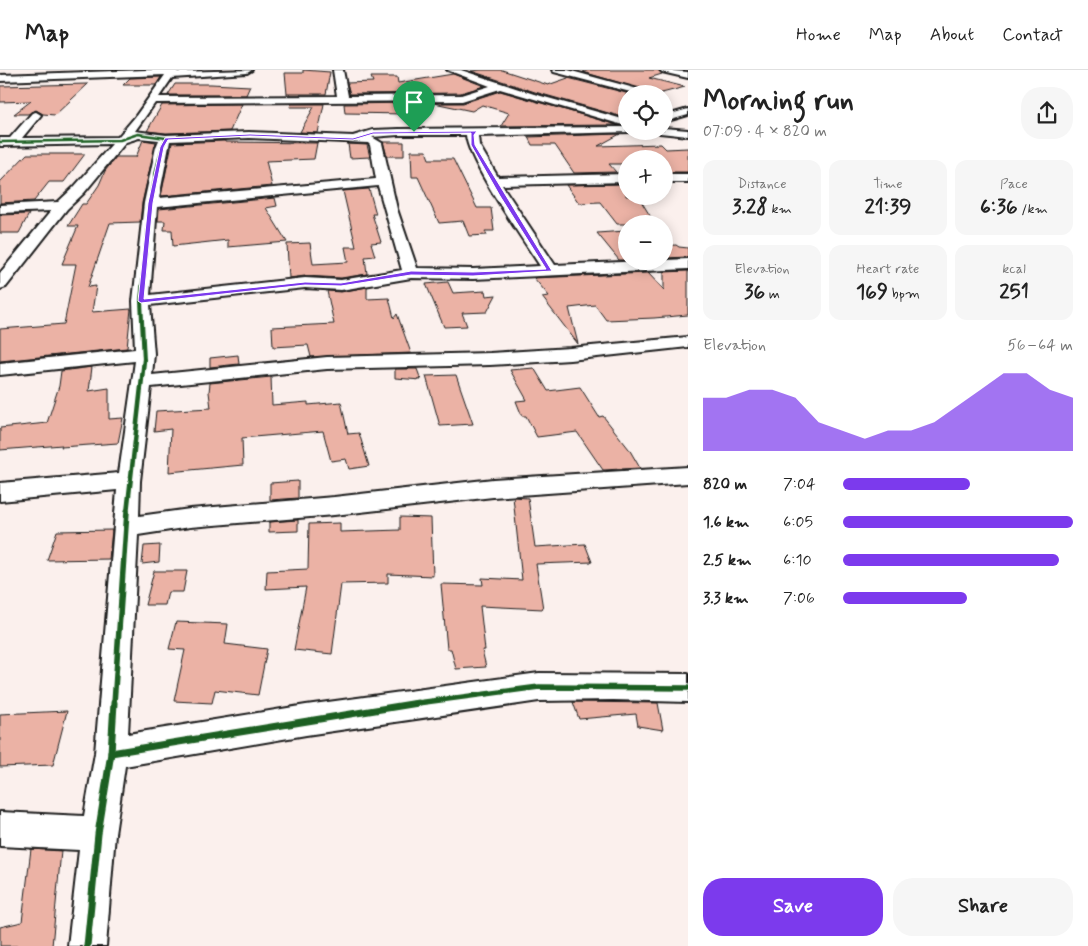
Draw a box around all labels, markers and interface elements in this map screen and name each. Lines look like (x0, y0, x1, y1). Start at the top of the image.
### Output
text: Map (25, 19, 69, 50)
text: Home (796, 23, 841, 47)
text: Map (869, 23, 902, 47)
text: About (930, 23, 974, 47)
text: Contact (1002, 23, 1063, 47)
pin (393, 81, 435, 132)
text: Morning run (703, 83, 854, 120)
map controls (618, 85, 673, 270)
button: locate (618, 85, 673, 140)
button: share (1021, 87, 1073, 139)
icon: arrive (400, 88, 428, 116)
text: 07:09 · 4 × 820 m (703, 121, 827, 142)
button: + (618, 150, 673, 205)
text: Distance (737, 175, 787, 193)
text: Time (873, 175, 903, 193)
text: Pace (1000, 175, 1028, 193)
text: 3.28 (732, 193, 768, 221)
text: 21:39 (865, 193, 911, 221)
text: 6:36 (980, 193, 1018, 221)
text: km (768, 200, 792, 218)
text: /km (1018, 200, 1048, 218)
button: − (618, 215, 673, 270)
text: Elevation (734, 260, 790, 278)
text: Heart rate (857, 260, 919, 278)
text: kcal (1002, 260, 1026, 278)
text: 36 (744, 278, 765, 306)
text: 169 (856, 278, 888, 306)
text: 251 (999, 278, 1029, 306)
text: m (765, 285, 780, 303)
text: bpm (888, 285, 920, 303)
text: Elevation (703, 335, 766, 356)
text: 56–64 m (1007, 335, 1073, 356)
text: 820 m (703, 474, 747, 495)
text: 7:04 (783, 474, 816, 495)
text: 1.6 km (703, 512, 749, 533)
text: 6:05 (783, 512, 813, 533)
text: 2.5 km (703, 550, 751, 571)
text: 6:10 (783, 550, 812, 571)
text: 3.3 km (703, 588, 748, 609)
text: 7:06 (783, 588, 815, 609)
button: Save (703, 878, 883, 936)
button: Share (893, 878, 1073, 936)

